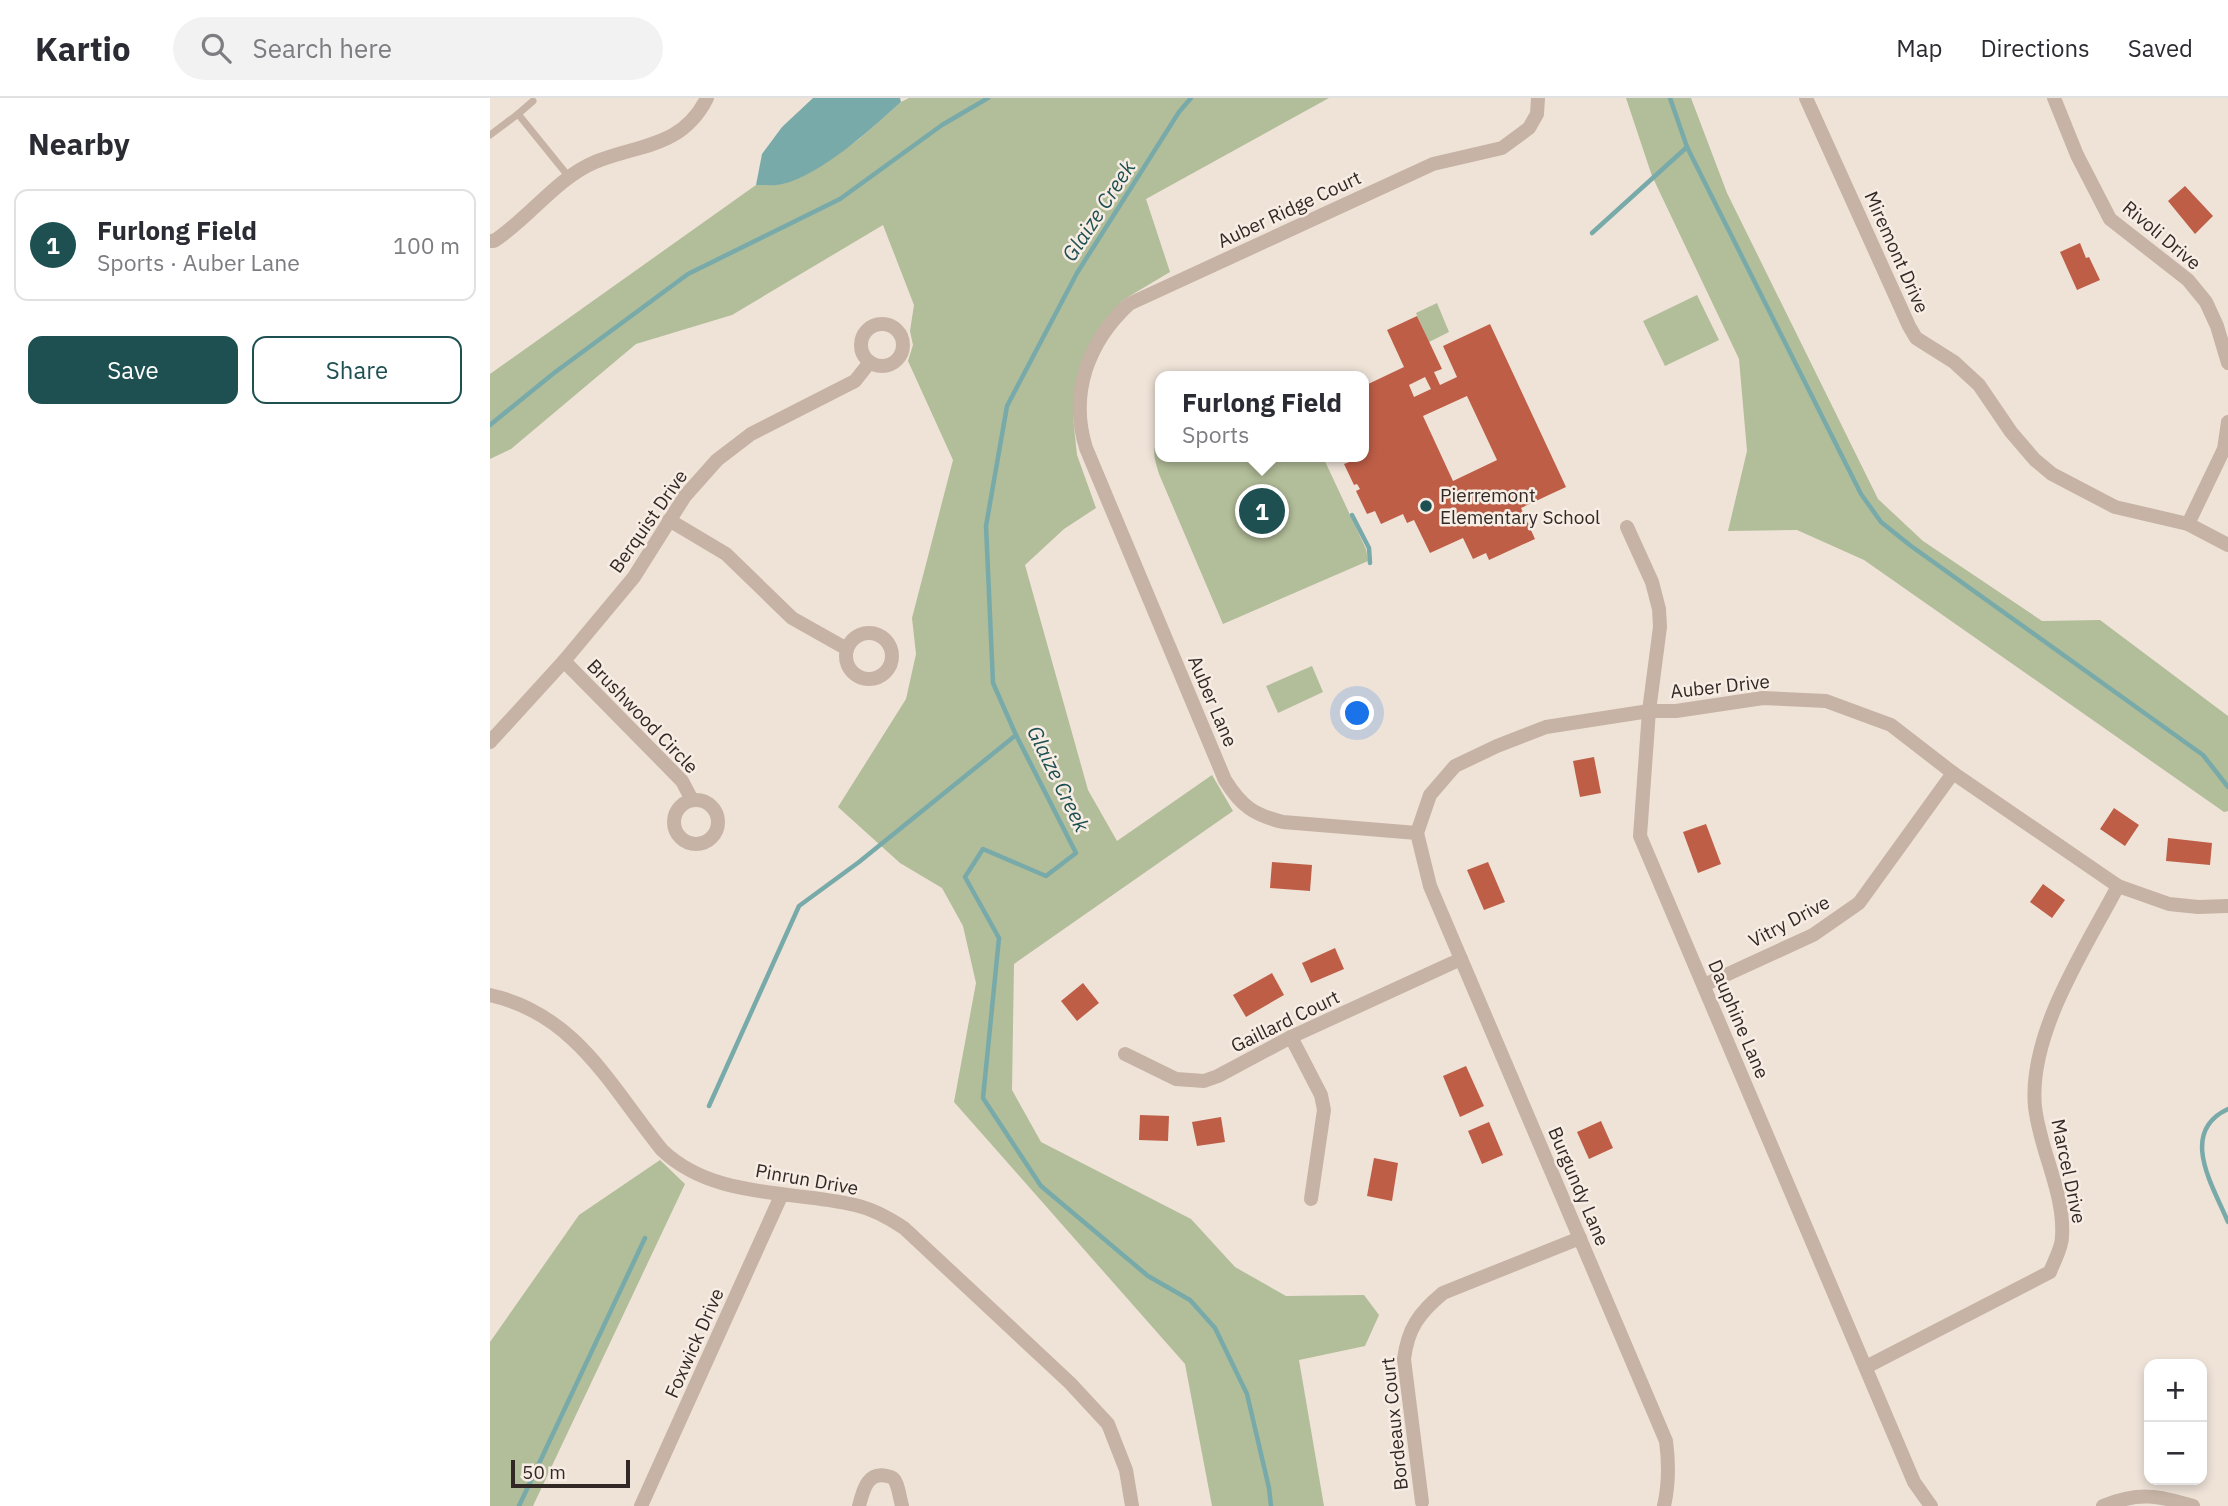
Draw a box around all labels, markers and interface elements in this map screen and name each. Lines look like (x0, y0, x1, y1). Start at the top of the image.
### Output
search box (173, 17, 663, 80)
text: Kartio (35, 27, 131, 70)
icon: search (197, 29, 235, 67)
text: Search here (253, 31, 392, 65)
text: Map (1896, 32, 1942, 64)
text: Directions (1980, 32, 2090, 64)
text: Saved (2128, 32, 2193, 64)
text: Nearby (28, 124, 130, 163)
water label: Glaize Creek (1055, 154, 1142, 266)
street label: Auber Ridge Court (1213, 165, 1365, 253)
street label: Miremont Drive (1859, 187, 1935, 317)
street label: Rivoli Drive (2118, 195, 2206, 275)
text: Furlong Field (97, 213, 257, 247)
text: 1 (46, 230, 60, 260)
text: 100 m (393, 230, 460, 260)
text: Sports · Auber Lane (97, 247, 300, 277)
button: Save (28, 336, 238, 404)
button: Share (252, 336, 462, 404)
popup (1155, 371, 1369, 462)
text: Furlong Field (1182, 385, 1342, 419)
text: Sports (1182, 419, 1249, 449)
street label: Berquist Drive (604, 465, 692, 577)
place label: Pierremont Elementary School (1440, 483, 1600, 529)
pin: 1 (1239, 485, 1285, 537)
marker: Pierremont Elementary School (1418, 498, 1434, 514)
street label: Auber Lane (1183, 652, 1243, 750)
street label: Brushwood Circle (582, 654, 704, 778)
street label: Auber Drive (1669, 669, 1771, 703)
your location (1340, 696, 1374, 730)
water label: Glaize Creek (1021, 721, 1097, 837)
street label: Vitry Drive (1744, 890, 1834, 952)
street label: Dauphine Lane (1703, 956, 1775, 1082)
street label: Gaillard Court (1227, 984, 1343, 1058)
street label: Marcel Drive (2046, 1117, 2092, 1225)
street label: Burgundy Lane (1543, 1123, 1615, 1249)
street label: Pinrun Drive (754, 1158, 860, 1200)
street label: Foxwick Drive (659, 1284, 729, 1402)
street label: Bordeaux Court (1375, 1356, 1413, 1492)
map controls (2144, 1359, 2207, 1485)
button: + (2144, 1359, 2207, 1422)
button: − (2144, 1422, 2207, 1485)
scale bar (511, 1457, 630, 1489)
text: 50 m (522, 1460, 566, 1484)

